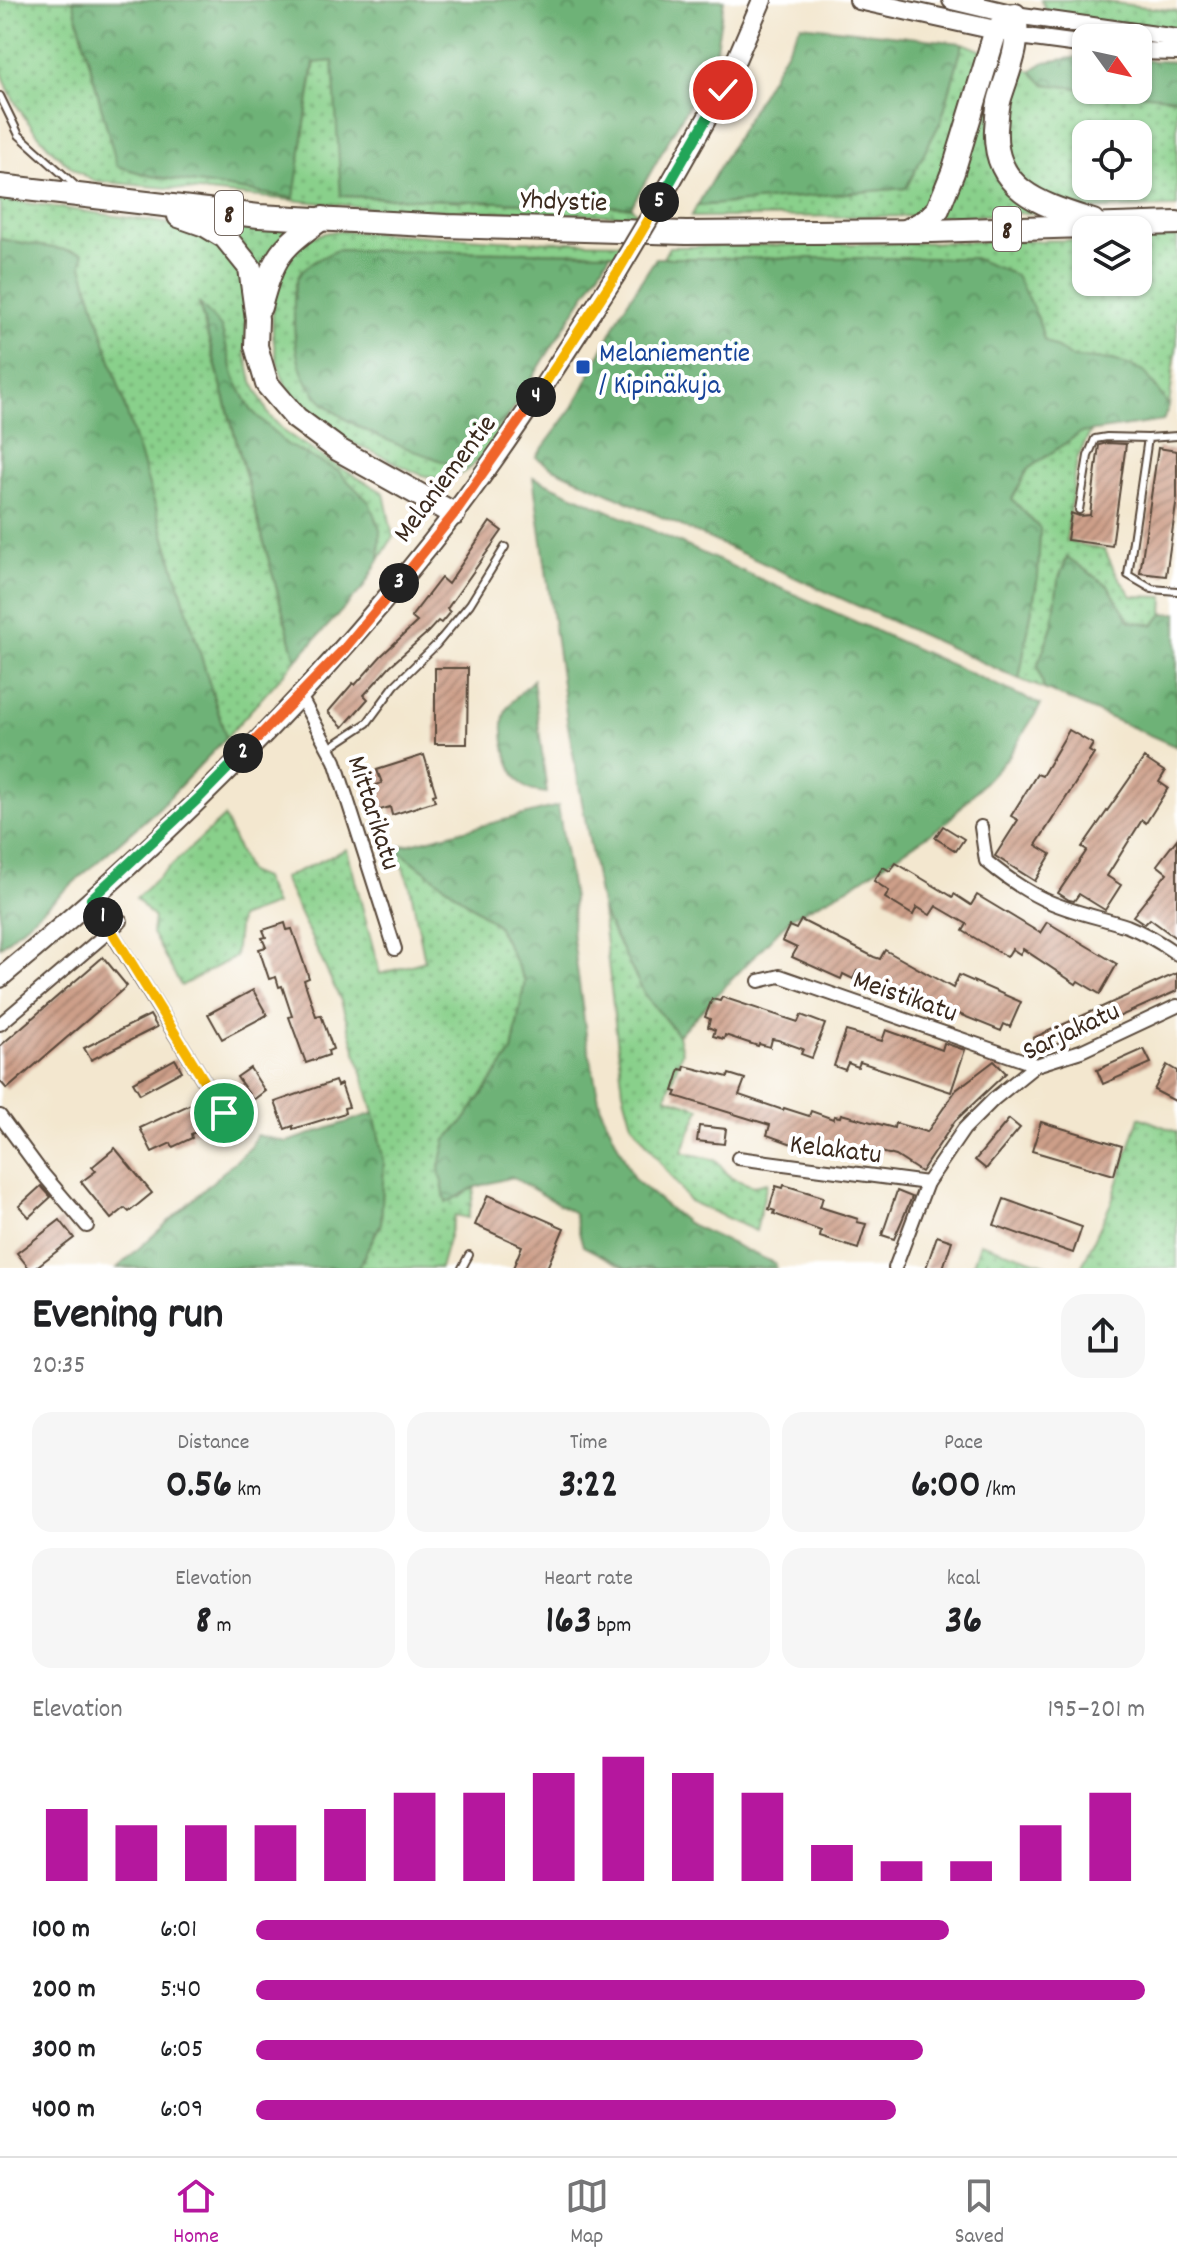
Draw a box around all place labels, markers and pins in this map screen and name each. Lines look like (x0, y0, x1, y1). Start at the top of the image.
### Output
pin (689, 56, 757, 124)
pin: 5 (639, 182, 679, 222)
place label: Melaniementie / Kipinäkuja (599, 336, 750, 408)
marker: Melaniementie / Kipinäkuja (574, 358, 592, 376)
pin: 4 (516, 377, 556, 417)
pin: 3 (379, 563, 419, 603)
pin: 2 (223, 733, 263, 773)
pin: 1 (83, 897, 123, 937)
pin (190, 1079, 258, 1147)

